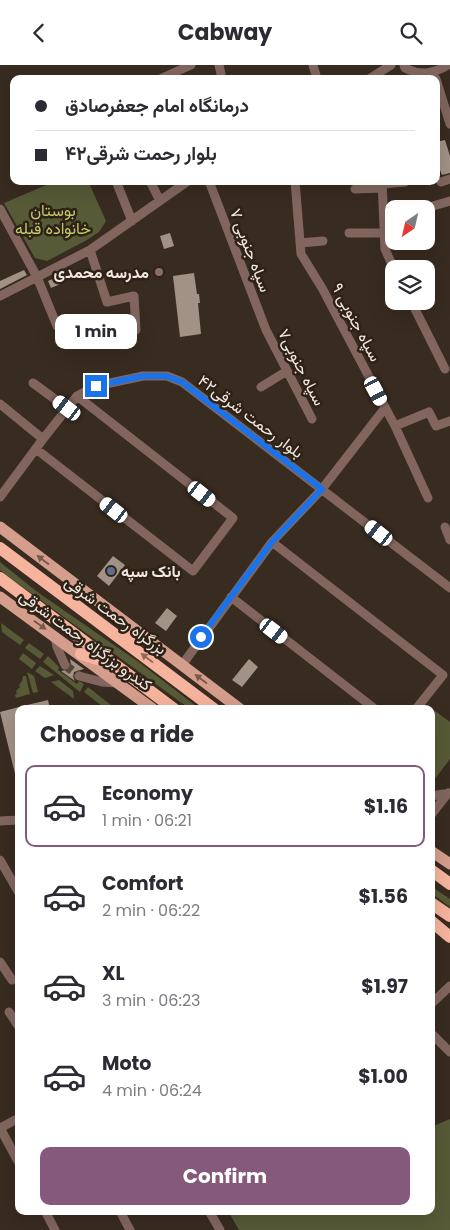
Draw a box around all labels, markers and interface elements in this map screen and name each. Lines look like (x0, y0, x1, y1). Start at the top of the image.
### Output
text: Cabway (178, 17, 272, 48)
icon: back (25, 19, 53, 47)
icon: search (397, 19, 425, 47)
text: درمانگاه امام جعفرصادق (65, 92, 249, 119)
text: بلوار رحمت شرقی۴۲ (65, 140, 217, 167)
park label: بوستان خانواده قبله (15, 199, 91, 240)
north arrow (385, 200, 435, 250)
map controls (385, 200, 435, 310)
street label: ۷ سپاه جنوبی (224, 205, 277, 295)
button: layers (385, 260, 435, 310)
place label: مدرسه محمدی (53, 261, 149, 284)
marker: مدرسه محمدی (153, 266, 165, 278)
street label: ۹ سپاه جنوبی (326, 279, 387, 366)
callout: 1 min (55, 313, 137, 349)
text: 1 min (75, 320, 117, 343)
street label: سپاه جنوبی۷ (272, 325, 331, 410)
street label: بلوار رحمت شرقی۴۲ (193, 369, 308, 464)
car (362, 374, 389, 408)
route end (85, 375, 107, 397)
car (50, 393, 83, 423)
car (185, 479, 218, 509)
car (97, 495, 130, 525)
car (362, 518, 395, 548)
one-way arrow (37, 555, 50, 566)
place label: بانک سپه (121, 560, 181, 583)
marker: بانک سپه (105, 565, 117, 577)
street label: بزرگراه رحمت شرقی (60, 571, 171, 660)
street label: کندرو بزرگراه رحمت شرقی (15, 585, 157, 696)
car (257, 616, 290, 646)
one-way arrow (33, 620, 47, 630)
route start (190, 626, 212, 648)
one-way arrow (140, 653, 154, 663)
one-way arrow (195, 674, 208, 685)
text: Choose a ride (40, 719, 194, 750)
text: Economy (102, 780, 193, 807)
icon: car (42, 784, 87, 829)
text: $1.16 (364, 793, 408, 820)
text: 1 min · 06:21 (102, 809, 192, 832)
text: Comfort (102, 870, 184, 897)
icon: car (42, 874, 87, 919)
text: $1.56 (359, 883, 408, 910)
text: 2 min · 06:22 (102, 899, 200, 922)
text: XL (102, 960, 125, 987)
icon: car (42, 964, 87, 1009)
text: $1.97 (361, 973, 408, 1000)
text: 3 min · 06:23 (102, 989, 201, 1012)
text: Moto (102, 1050, 151, 1077)
icon: car (42, 1054, 87, 1099)
text: $1.00 (358, 1063, 408, 1090)
text: 4 min · 06:24 (102, 1079, 202, 1102)
button: Confirm (40, 1147, 410, 1205)

